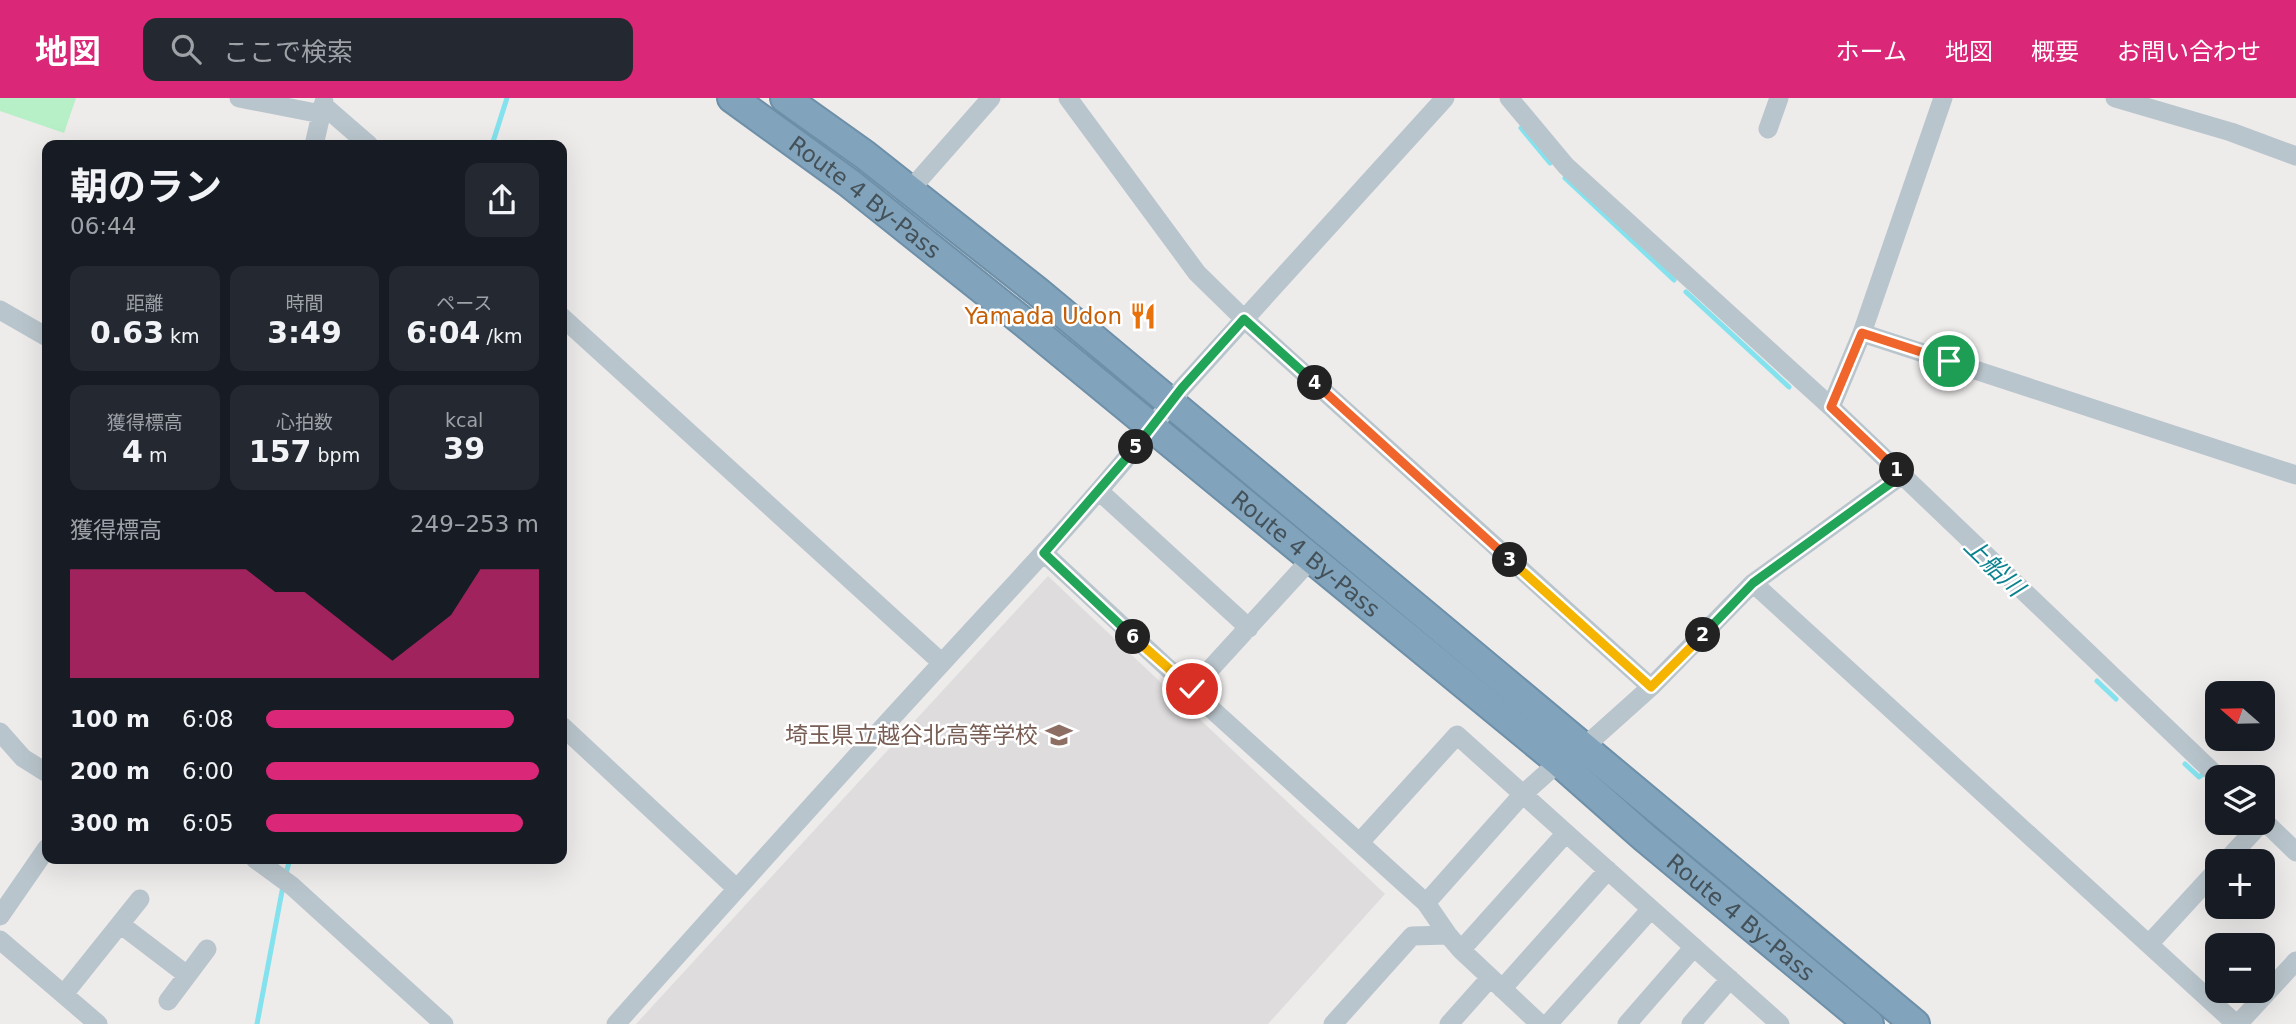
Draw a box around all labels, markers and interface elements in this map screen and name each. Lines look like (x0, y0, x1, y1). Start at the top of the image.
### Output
search box (143, 18, 633, 81)
icon: search (167, 30, 205, 68)
text: 地図 (35, 32, 101, 71)
text: ここで検索 (223, 37, 353, 67)
text: ホーム (1836, 38, 1907, 66)
text: 地図 (1945, 38, 1993, 66)
text: 概要 (2031, 38, 2079, 66)
text: お問い合わせ (2117, 38, 2261, 66)
street label: Route 4 By-Pass (784, 131, 946, 264)
button: share (465, 163, 539, 237)
text: 朝のラン (70, 165, 222, 209)
text: 06:44 (70, 213, 136, 239)
text: 距離 (126, 292, 164, 314)
text: 時間 (285, 292, 324, 314)
text: ペース (436, 292, 492, 314)
restaurant icon: Yamada Udon (1128, 301, 1158, 331)
place label: Yamada Udon (963, 303, 1122, 329)
text: 0.63 (90, 315, 164, 350)
text: 3:49 (267, 315, 342, 350)
text: 6:04 (406, 315, 481, 350)
text: km (164, 325, 200, 347)
text: /km (481, 325, 522, 347)
pin (1919, 331, 1979, 391)
icon: arrive (1930, 342, 1968, 380)
pin: 4 (1298, 366, 1332, 400)
text: 4 (1308, 371, 1321, 393)
text: kcal (445, 409, 483, 431)
text: 獲得標高 (107, 411, 183, 433)
text: 心拍数 (276, 411, 333, 433)
pin: 5 (1118, 430, 1154, 464)
text: 39 (443, 431, 485, 466)
text: 4 (122, 434, 143, 469)
text: 157 (249, 434, 311, 469)
text: 5 (1129, 435, 1142, 457)
text: m (143, 444, 168, 466)
text: bpm (311, 444, 360, 466)
pin: 1 (1880, 452, 1914, 488)
text: 1 (1890, 458, 1903, 480)
street label: Route 4 By-Pass (1226, 485, 1385, 622)
text: 249–253 m (410, 511, 539, 537)
text: 獲得標高 (70, 517, 162, 543)
water label: 上船川 (1958, 532, 2032, 604)
pin: 3 (1492, 542, 1528, 578)
text: 3 (1503, 548, 1516, 570)
pin: 2 (1686, 618, 1720, 652)
pin: 6 (1116, 620, 1150, 654)
text: 2 (1696, 623, 1709, 645)
text: 6 (1126, 625, 1139, 647)
pin (1162, 659, 1222, 719)
icon: check (1173, 670, 1211, 708)
north arrow (2205, 681, 2275, 751)
map controls (2205, 681, 2275, 1003)
text: 100 m (70, 706, 150, 732)
text: 6:08 (182, 706, 234, 732)
school or university icon: 埼玉県立越谷北高等学校 (1044, 720, 1074, 750)
place label: 埼玉県立越谷北高等学校 (785, 722, 1038, 748)
text: 200 m (70, 758, 150, 784)
text: 6:00 (182, 758, 234, 784)
button: layers (2205, 765, 2275, 835)
text: 300 m (70, 810, 150, 836)
text: 6:05 (182, 810, 234, 836)
street label: Route 4 By-Pass (1662, 849, 1820, 986)
button: + (2205, 849, 2275, 919)
button: − (2205, 933, 2275, 1003)

